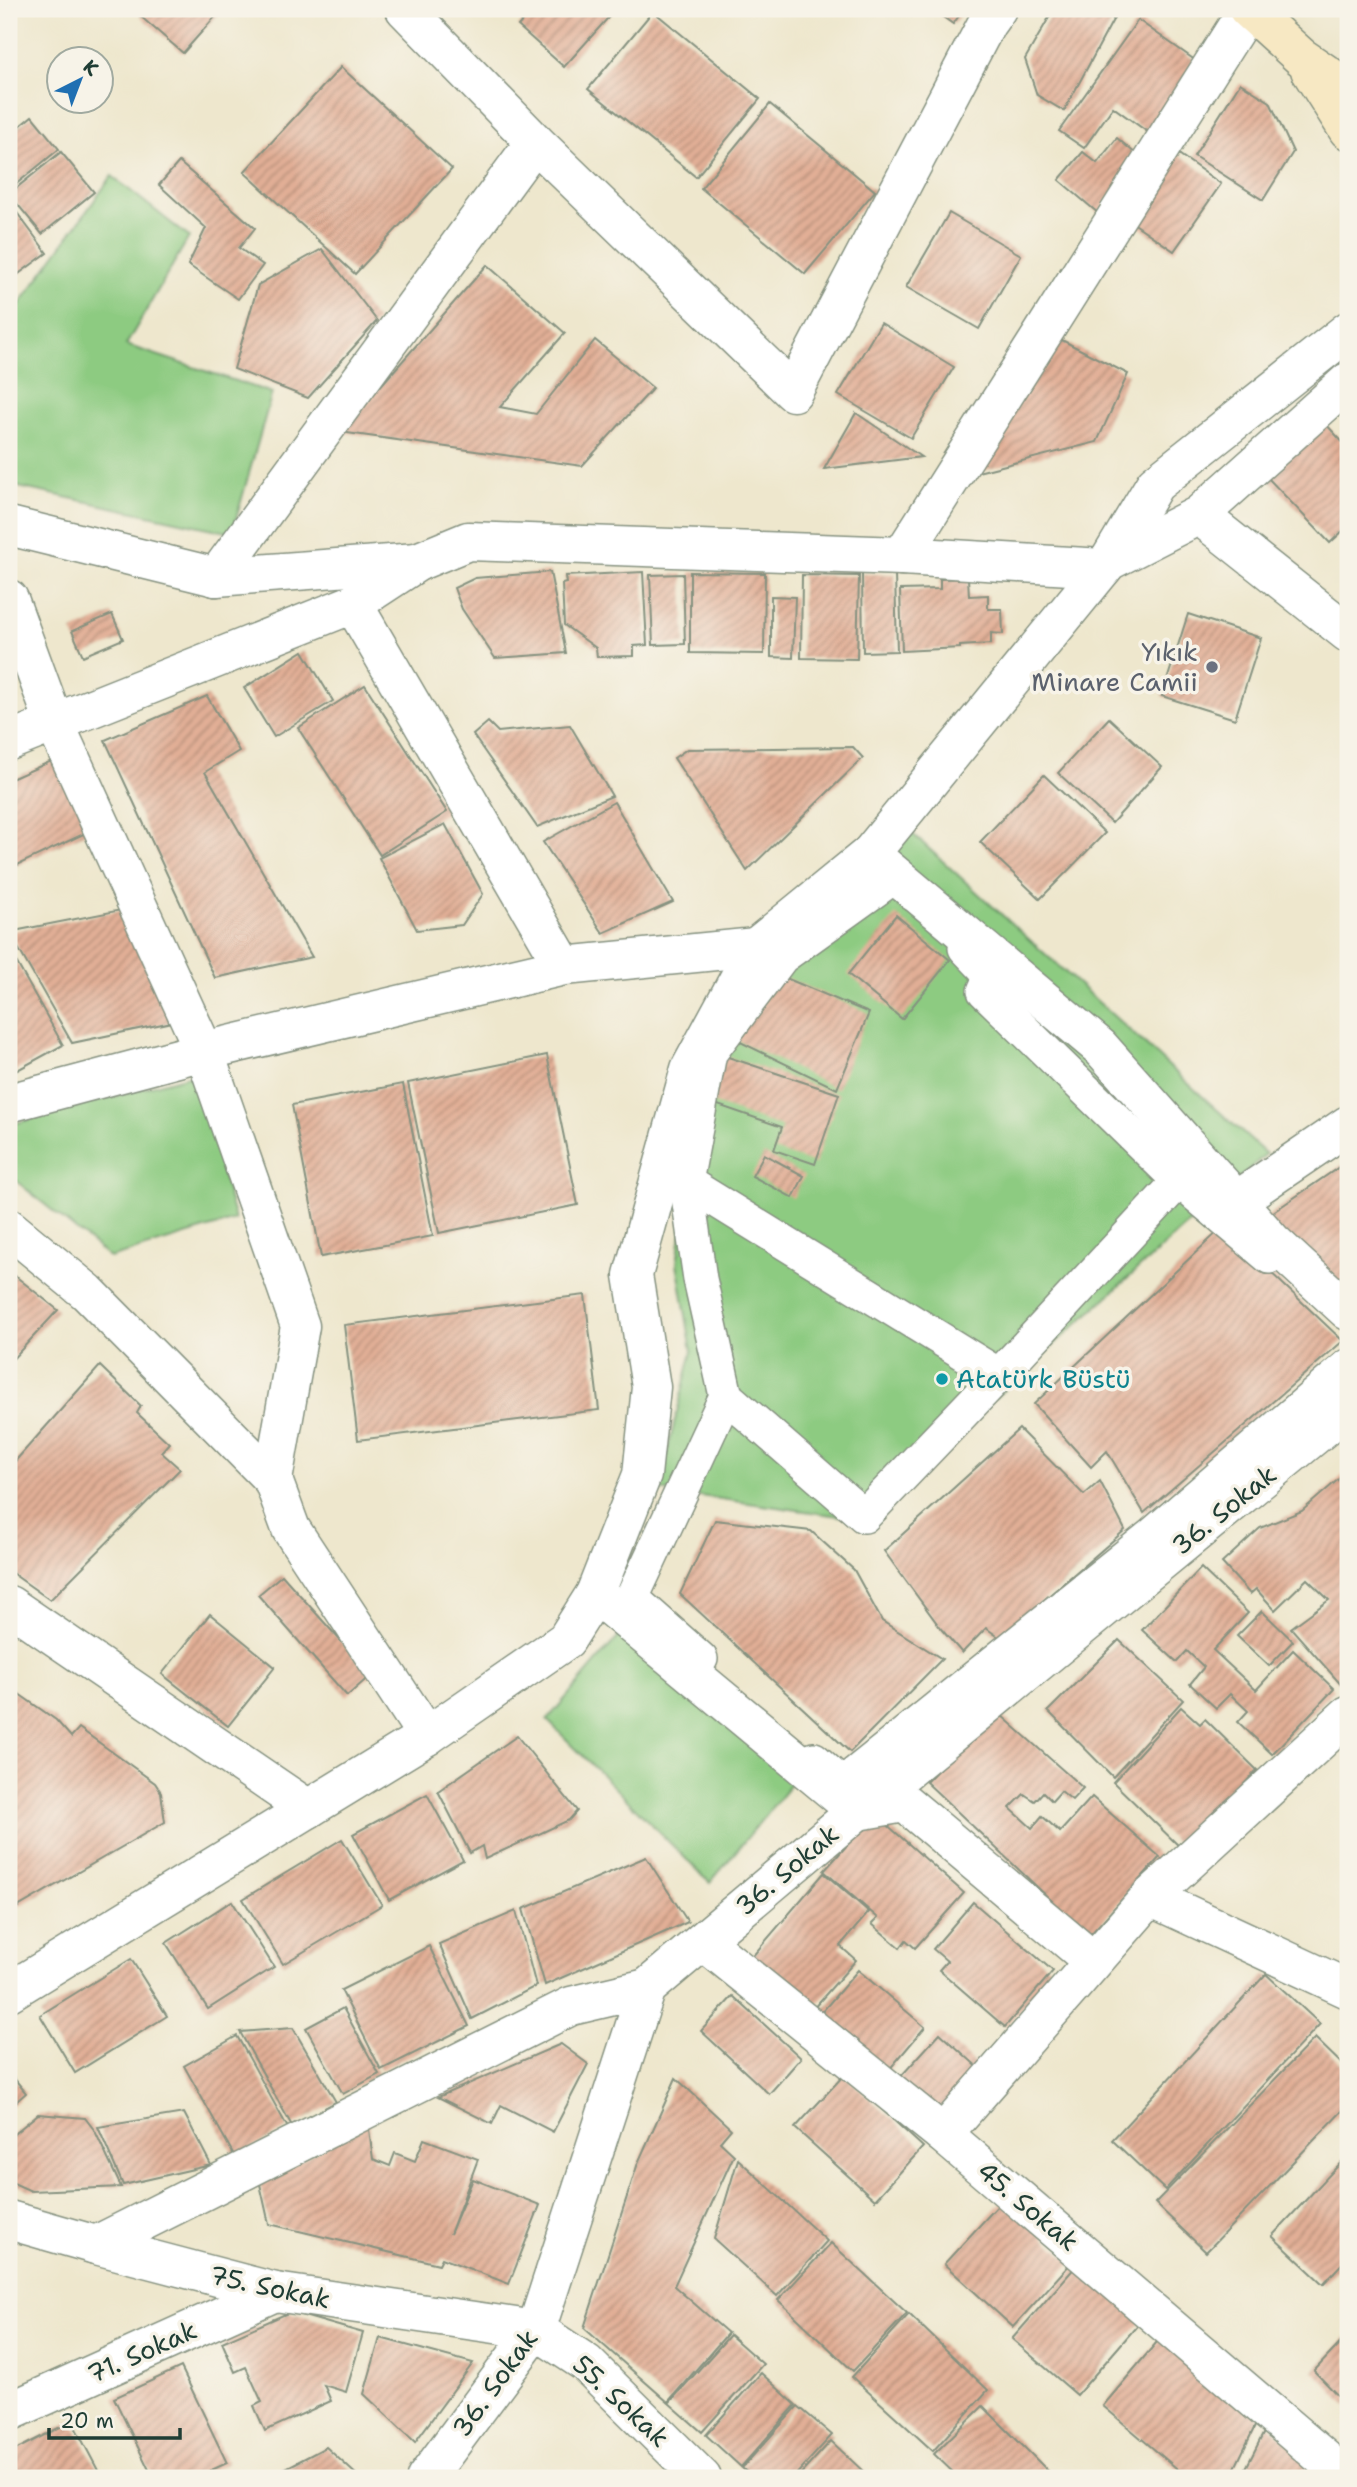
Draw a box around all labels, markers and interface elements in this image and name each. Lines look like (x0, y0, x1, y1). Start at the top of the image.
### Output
north arrow (46, 46, 116, 116)
text: K (78, 54, 104, 81)
place label: Yıkık Minare Camii (1031, 634, 1198, 699)
marker: Yıkık Minare Camii (1204, 659, 1220, 675)
place label: Atatürk Büstü (956, 1361, 1130, 1396)
marker: Atatürk Büstü (934, 1371, 950, 1387)
street label: 36. Sokak (1164, 1457, 1283, 1563)
street label: 36. Sokak (728, 1816, 846, 1923)
street label: 45. Sokak (970, 2153, 1087, 2258)
street label: 75. Sokak (207, 2257, 334, 2316)
street label: 71. Sokak (81, 2312, 202, 2391)
street label: 36. Sokak (444, 2322, 546, 2444)
street label: 55. Sokak (565, 2347, 677, 2454)
scale bar (49, 2396, 180, 2440)
text: 20 m (60, 2407, 114, 2435)

